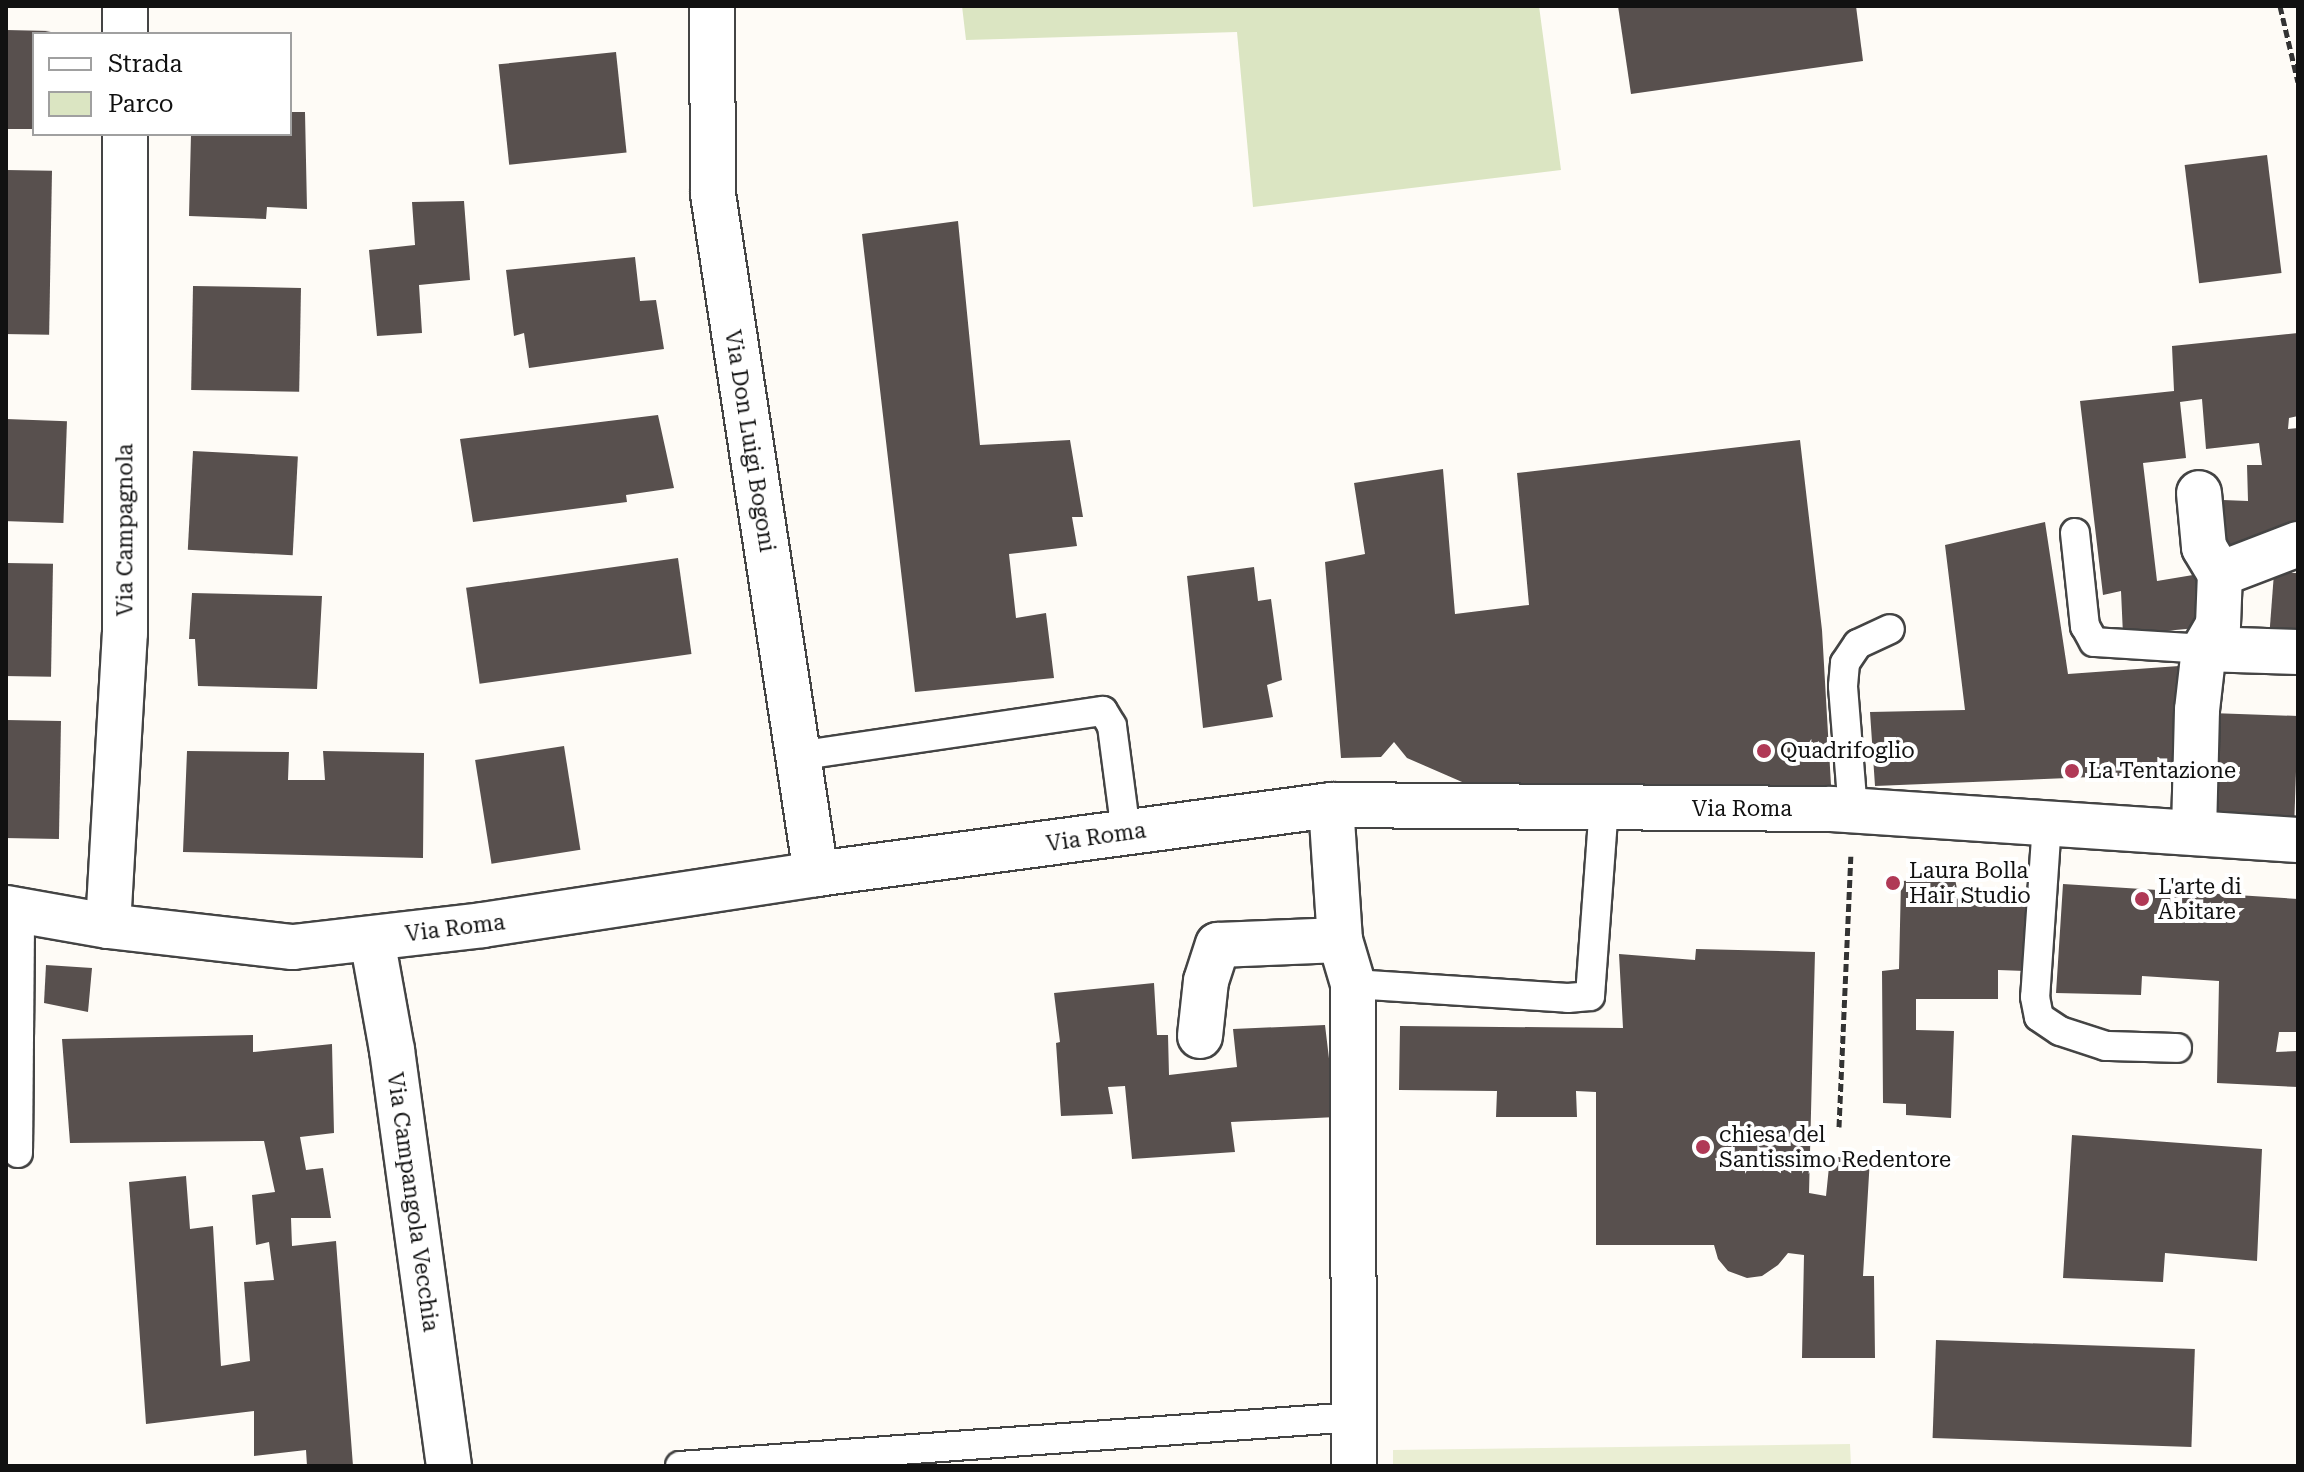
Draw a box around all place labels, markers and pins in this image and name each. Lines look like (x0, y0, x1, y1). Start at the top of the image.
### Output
place label: Quadrifoglio (1780, 738, 1915, 764)
marker: Quadrifoglio (1755, 742, 1773, 760)
place label: La Tentazione (2088, 758, 2236, 784)
marker: La Tentazione (2063, 762, 2081, 780)
place label: Laura Bolla Hair Studio (1909, 857, 2031, 908)
place label: L'arte di Abitare (2158, 873, 2242, 924)
marker: Laura Bolla Hair Studio (1884, 874, 1902, 892)
marker: L'arte di Abitare (2133, 890, 2151, 908)
place label: chiesa del Santissimo Redentore (1719, 1121, 1951, 1172)
marker: chiesa del Santissimo Redentore (1694, 1138, 1712, 1156)

